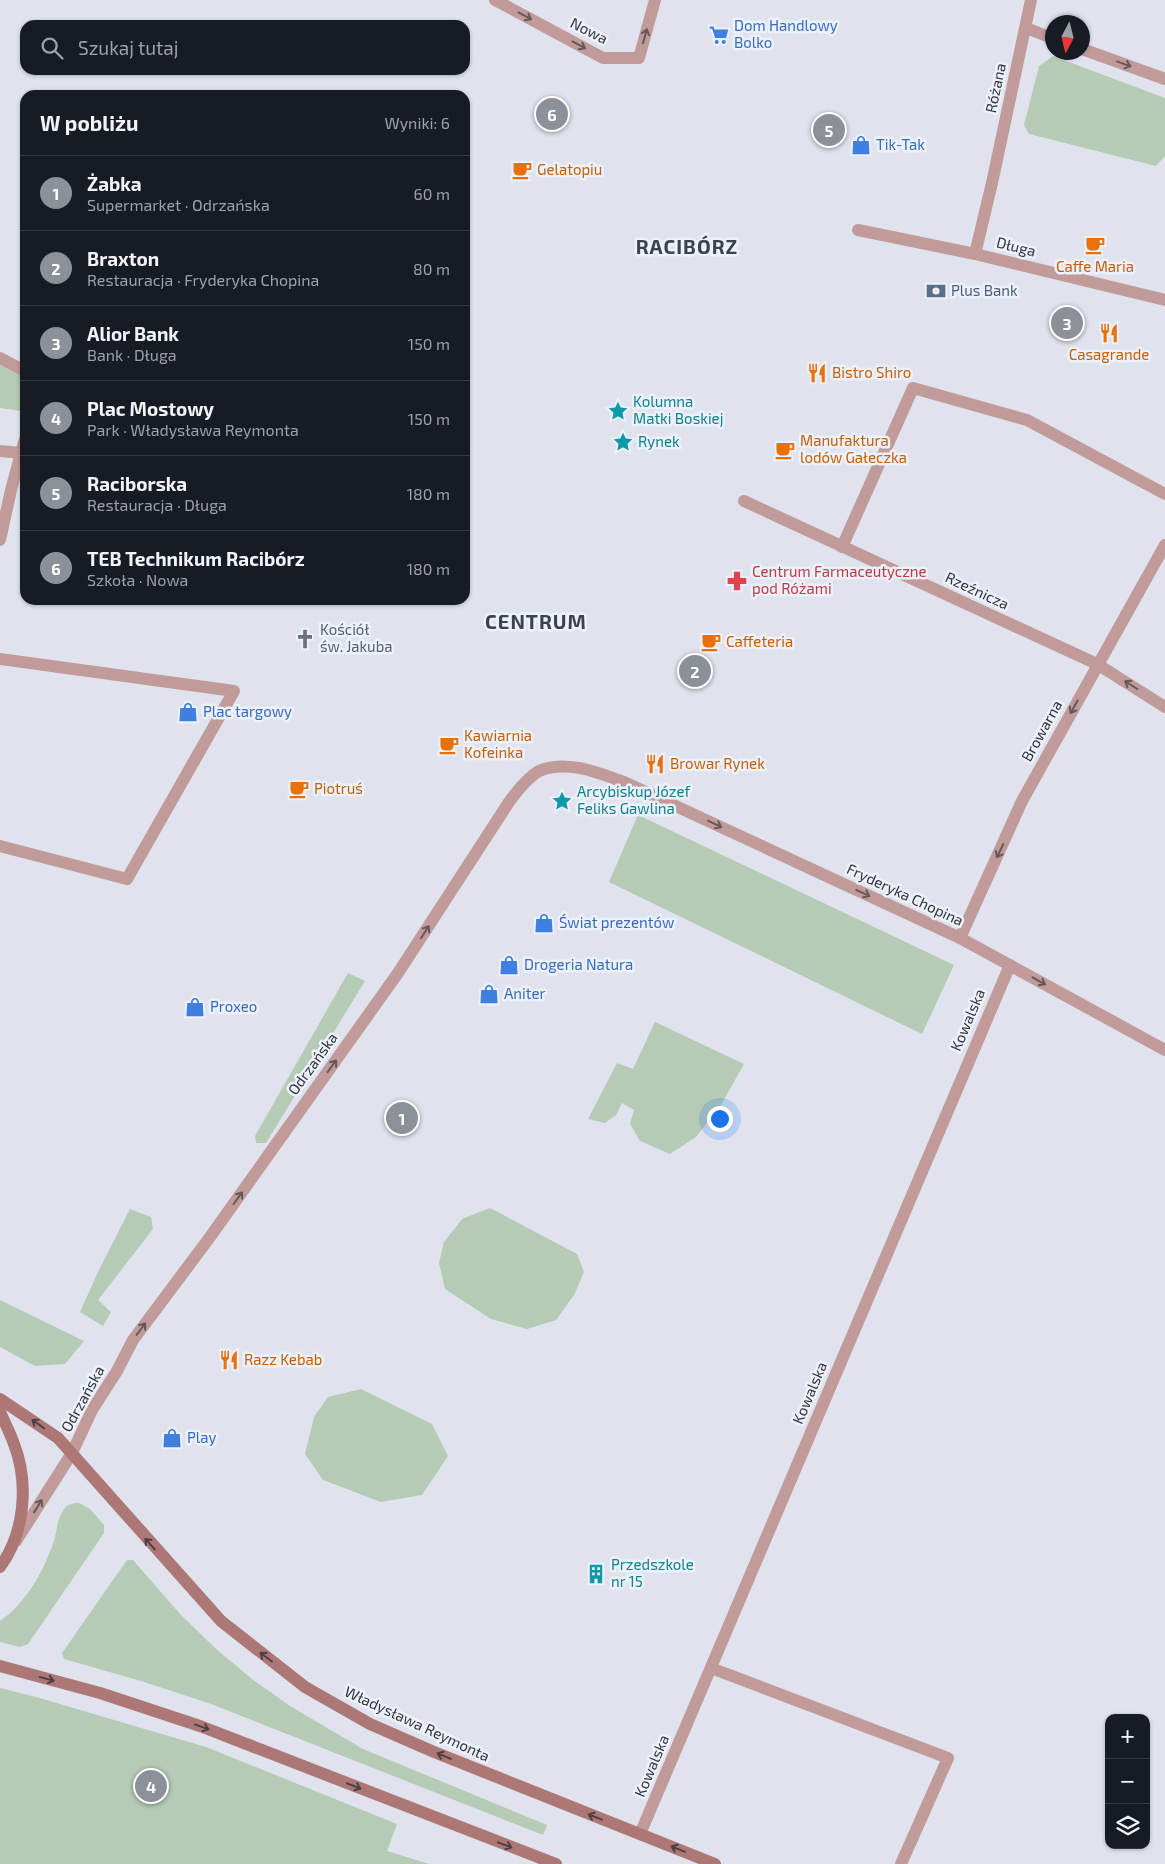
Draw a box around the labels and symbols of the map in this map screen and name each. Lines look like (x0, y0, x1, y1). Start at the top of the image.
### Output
one-way arrow (518, 11, 533, 21)
street label: Nowa (568, 13, 611, 47)
north arrow (1045, 15, 1090, 60)
place label: Dom Handlowy Bolko (734, 16, 838, 51)
supermarket icon: Dom Handlowy Bolko (708, 24, 730, 46)
one-way arrow (641, 28, 651, 44)
one-way arrow (571, 41, 586, 50)
one-way arrow (1116, 60, 1131, 69)
street label: Różana (981, 61, 1009, 114)
pin: 6 (536, 95, 568, 133)
pin: 5 (813, 111, 845, 149)
shop icon: Tik-Tak (850, 134, 872, 156)
place label: Tik-Tak (876, 135, 925, 153)
cafe icon: Gelatopiu (511, 159, 533, 181)
place label: Gelatopiu (537, 160, 602, 178)
street label: Długa (995, 232, 1038, 260)
district label: RACIBÓRZ (636, 234, 738, 258)
cafe icon: Caffe Maria (1084, 234, 1106, 256)
place label: Caffe Maria (1056, 257, 1134, 275)
bank icon: Plus Bank (925, 280, 947, 302)
place label: Plus Bank (951, 281, 1018, 299)
pin: 3 (1051, 304, 1083, 342)
restaurant icon: Casagrande (1098, 322, 1120, 344)
place label: Casagrande (1069, 345, 1149, 363)
restaurant icon: Bistro Shiro (806, 362, 828, 384)
place label: Bistro Shiro (832, 363, 911, 381)
place label: Kolumna Matki Boskiej (633, 392, 723, 428)
place icon: Kolumna Matki Boskiej (607, 400, 629, 422)
place icon: Rynek (612, 431, 634, 453)
place label: Manufaktura lodów Gałeczka (800, 431, 907, 466)
place label: Rynek (638, 432, 680, 450)
cafe icon: Manufaktura lodów Gałeczka (774, 439, 796, 461)
place label: Centrum Farmaceutyczne pod Różami (752, 562, 927, 597)
street label: Rzeźnicza (943, 568, 1012, 613)
pharmacy icon: Centrum Farmaceutyczne pod Różami (726, 570, 748, 592)
district label: CENTRUM (485, 609, 587, 633)
place label: Kościół św. Jakuba (320, 620, 392, 655)
church icon: Kościół św. Jakuba (294, 628, 316, 650)
cafe icon: Caffeteria (700, 631, 722, 653)
place label: Caffeteria (726, 632, 793, 650)
pin: 2 (679, 652, 711, 690)
one-way arrow (1125, 680, 1139, 690)
street label: Browarna (1017, 697, 1065, 764)
one-way arrow (1068, 699, 1078, 714)
shop icon: Plac targowy (177, 701, 199, 723)
place label: Plac targowy (203, 702, 292, 720)
place label: Kawiarnia Kofeinka (464, 726, 532, 761)
cafe icon: Kawiarnia Kofeinka (438, 734, 460, 756)
restaurant icon: Browar Rynek (644, 753, 666, 775)
place label: Browar Rynek (670, 754, 765, 772)
cafe icon: Piotruś (288, 778, 310, 800)
place label: Piotruś (314, 779, 363, 797)
place label: Arcybiskup Józef Feliks Gawlina (577, 782, 691, 817)
place icon: Arcybiskup Józef Feliks Gawlina (551, 790, 573, 812)
one-way arrow (708, 820, 723, 830)
one-way arrow (994, 843, 1004, 858)
street label: Fryderyka Chopina (844, 859, 967, 929)
one-way arrow (855, 889, 870, 898)
shop icon: Świat prezentów (533, 912, 555, 934)
place label: Świat prezentów (559, 913, 674, 931)
one-way arrow (420, 926, 430, 940)
shop icon: Drogeria Natura (498, 954, 520, 976)
place label: Drogeria Natura (524, 955, 633, 973)
one-way arrow (1032, 976, 1047, 986)
shop icon: Aniter (478, 983, 500, 1005)
place label: Aniter (504, 984, 546, 1002)
street label: Kowalska (946, 986, 988, 1053)
shop icon: Proxeo (184, 996, 206, 1018)
place label: Proxeo (210, 997, 257, 1015)
street label: Odrzańska (284, 1029, 341, 1098)
one-way arrow (327, 1059, 337, 1073)
pin: 1 (386, 1099, 418, 1137)
your location (707, 1106, 733, 1132)
one-way arrow (233, 1191, 243, 1205)
one-way arrow (136, 1322, 146, 1336)
restaurant icon: Razz Kebab (218, 1349, 240, 1371)
place label: Razz Kebab (244, 1350, 322, 1368)
street label: Kowalska (788, 1359, 830, 1426)
street label: Odrzańska (57, 1362, 108, 1435)
one-way arrow (31, 1419, 45, 1429)
shop icon: Play (161, 1427, 183, 1449)
place label: Play (187, 1428, 217, 1446)
one-way arrow (33, 1500, 43, 1514)
one-way arrow (145, 1537, 156, 1550)
place label: Przedszkole nr 15 (611, 1555, 694, 1590)
building icon: Przedszkole nr 15 (585, 1563, 607, 1585)
one-way arrow (260, 1652, 273, 1663)
one-way arrow (39, 1674, 55, 1684)
street label: Władysława Reymonta (342, 1682, 493, 1765)
one-way arrow (194, 1723, 209, 1732)
street label: Kowalska (630, 1732, 672, 1799)
one-way arrow (437, 1751, 452, 1761)
pin: 4 (135, 1767, 167, 1805)
one-way arrow (346, 1781, 361, 1791)
one-way arrow (587, 1812, 603, 1821)
one-way arrow (497, 1840, 512, 1850)
one-way arrow (670, 1844, 686, 1853)

